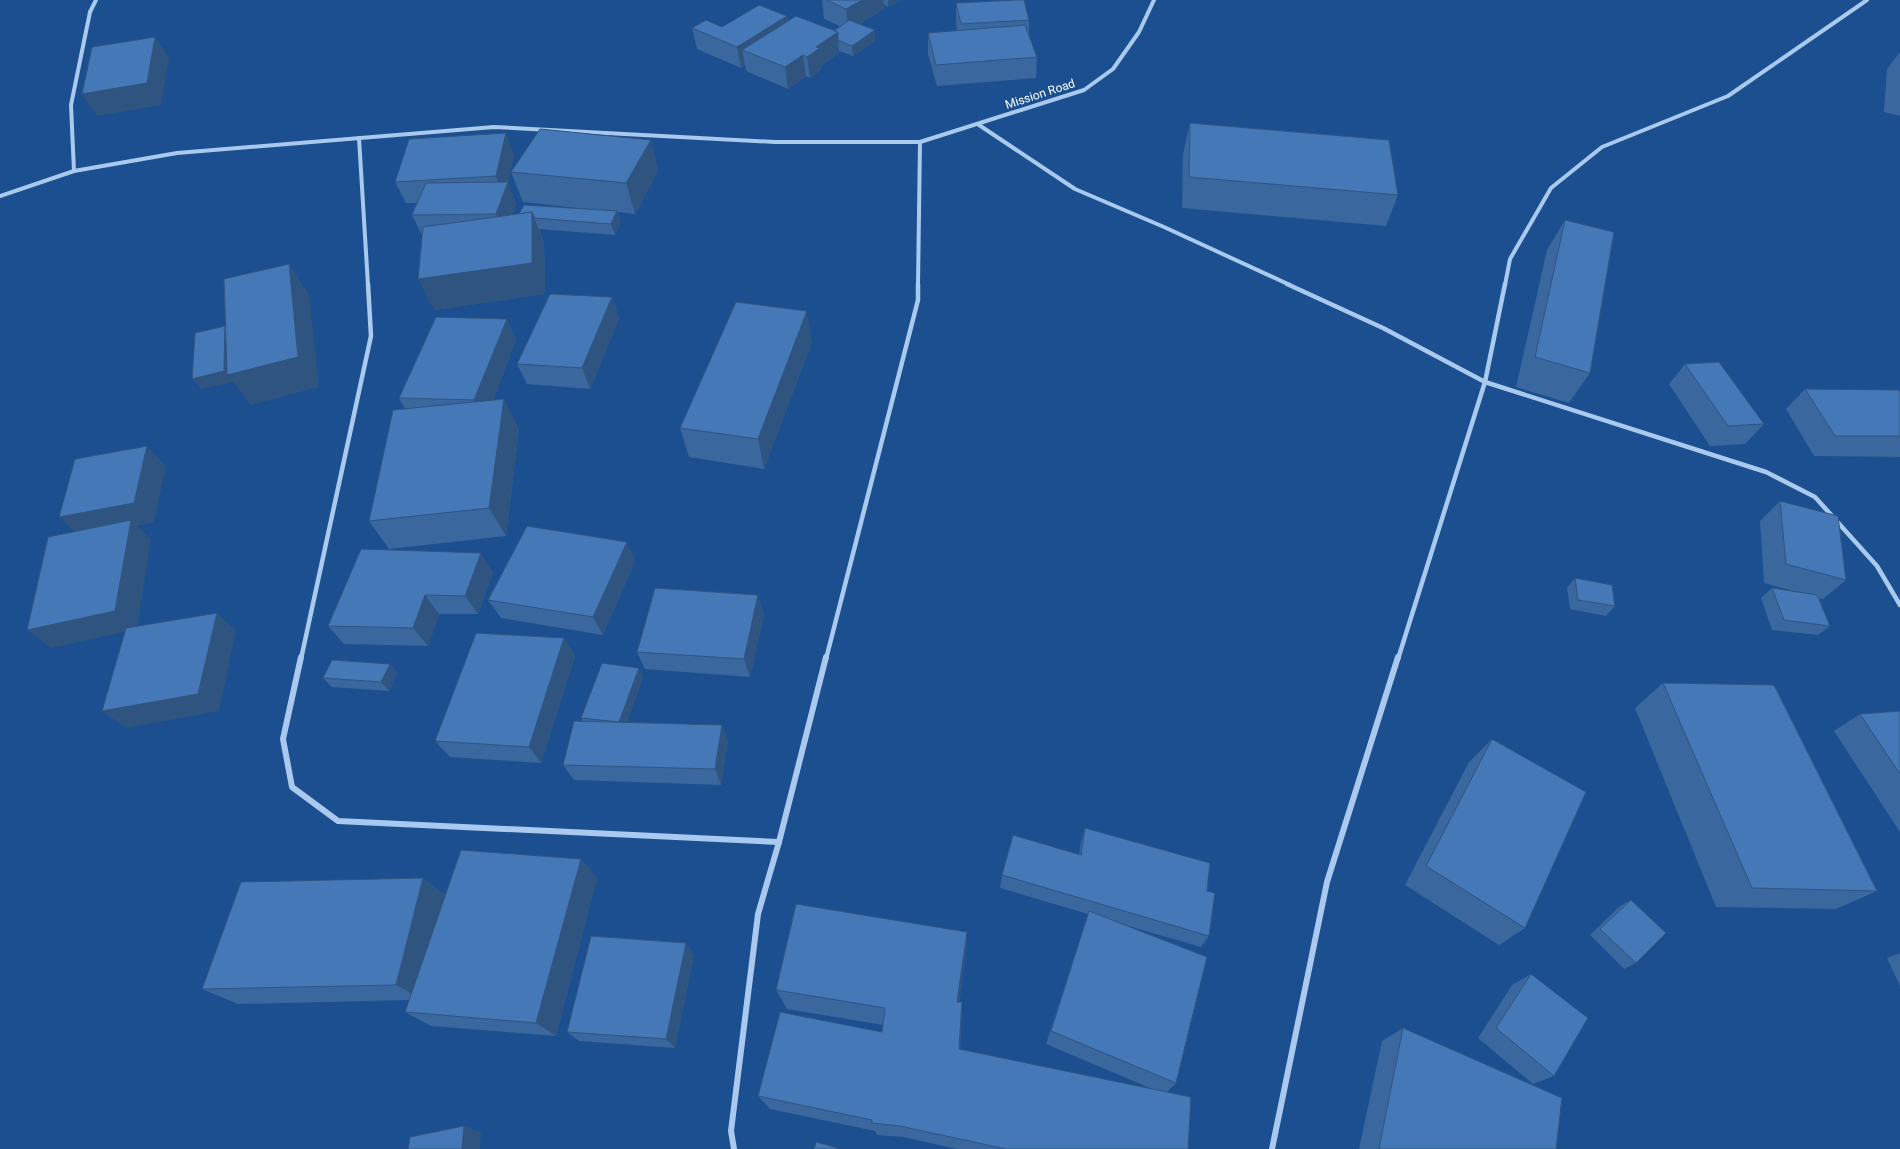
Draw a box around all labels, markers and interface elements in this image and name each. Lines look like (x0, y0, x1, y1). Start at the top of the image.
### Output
street label: Mission Road (1003, 76, 1077, 112)

